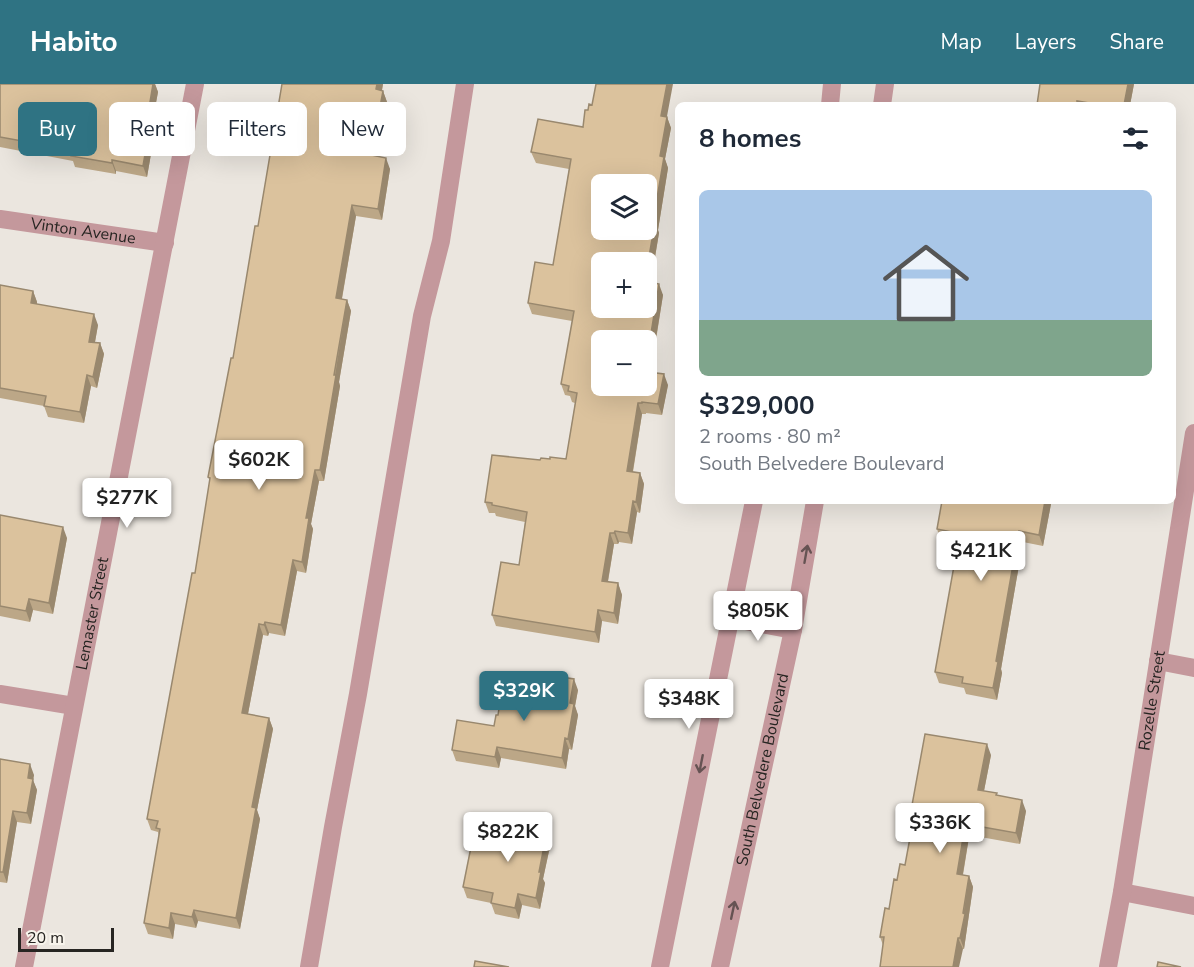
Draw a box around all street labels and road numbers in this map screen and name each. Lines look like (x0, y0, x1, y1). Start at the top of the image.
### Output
street label: Vinton Avenue (28, 212, 137, 250)
street label: Lemaster Street (71, 555, 114, 672)
street label: Rozelle Street (1133, 649, 1171, 752)
street label: South Belvedere Boulevard (731, 671, 794, 868)

